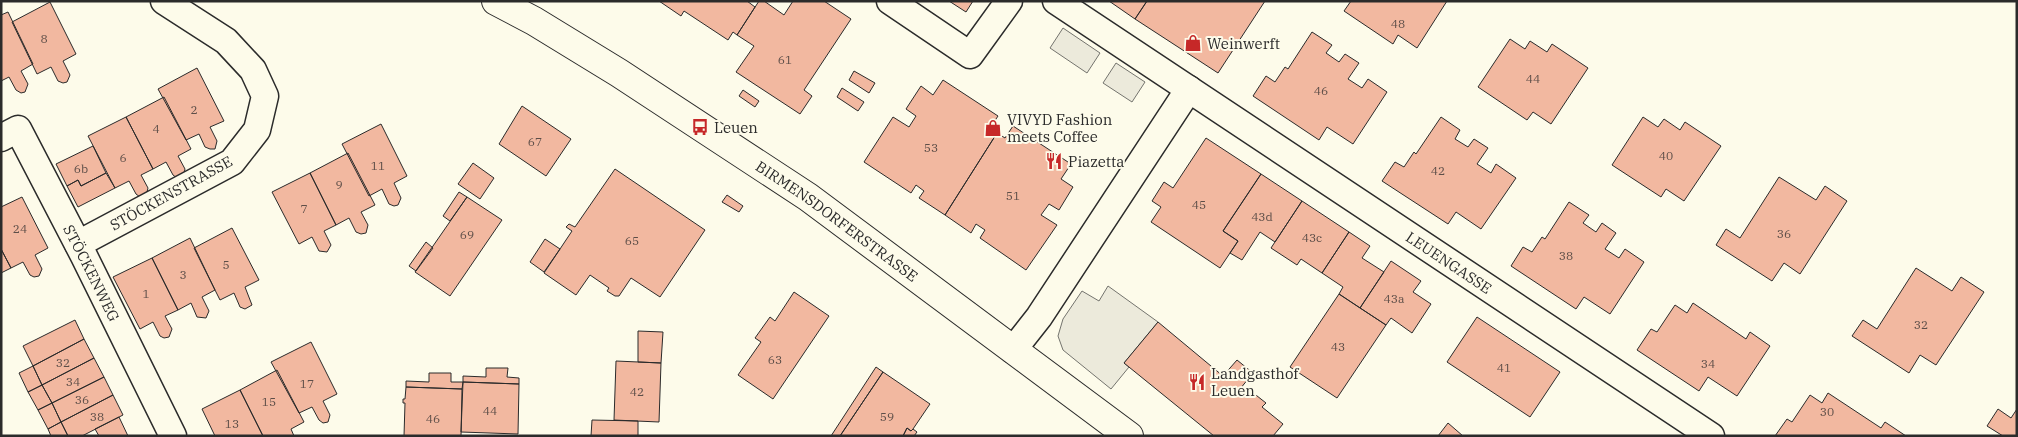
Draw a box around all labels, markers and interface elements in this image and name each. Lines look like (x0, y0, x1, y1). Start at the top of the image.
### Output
house number: 48 (1391, 16, 1405, 31)
house number: 8 (40, 31, 48, 46)
shop icon: Weinwerft (1183, 33, 1203, 53)
place label: Weinwerft (1207, 34, 1280, 53)
house number: 61 (778, 52, 792, 67)
house number: 44 (1526, 71, 1540, 86)
house number: 46 (1314, 83, 1328, 98)
house number: 2 (190, 102, 198, 117)
place label: VIVYD Fashion meets Coffee (1007, 110, 1113, 146)
bus stop icon: Leuen (690, 117, 710, 137)
place label: Leuen (714, 118, 758, 137)
shop icon: VIVYD Fashion meets Coffee (983, 118, 1003, 138)
house number: 4 (152, 121, 160, 136)
house number: 67 (528, 134, 542, 149)
house number: 53 (924, 140, 938, 155)
house number: 40 (1659, 148, 1673, 163)
house number: 6 (119, 150, 127, 165)
restaurant icon: Piazetta (1044, 151, 1064, 171)
street label: STÖCKENSTRASSE (107, 152, 235, 234)
place label: Piazetta (1068, 152, 1124, 171)
street label: BIRMENSDORFERSTRASSE (752, 156, 922, 285)
house number: 11 (371, 158, 385, 173)
house number: 6b (74, 161, 88, 176)
house number: 42 (1431, 163, 1445, 178)
house number: 9 (335, 177, 343, 192)
house number: 51 (1006, 188, 1020, 203)
house number: 45 (1192, 197, 1206, 212)
house number: 7 (300, 201, 308, 216)
house number: 43d (1251, 209, 1273, 224)
house number: 24 (13, 221, 27, 236)
street label: STÖCKENWEG (60, 221, 124, 325)
house number: 36 (1777, 226, 1791, 241)
house number: 69 (460, 227, 474, 242)
street label: LEUENGASSE (1403, 227, 1496, 297)
house number: 43c (1302, 230, 1322, 245)
house number: 65 (625, 233, 639, 248)
house number: 38 (1559, 248, 1573, 263)
house number: 5 (222, 257, 230, 272)
house number: 3 (179, 267, 187, 282)
house number: 1 (142, 286, 150, 301)
house number: 43a (1384, 291, 1405, 306)
house number: 32 (1914, 317, 1928, 332)
house number: 43 (1331, 339, 1345, 354)
house number: 63 (768, 352, 782, 367)
house number: 32 (56, 355, 70, 370)
house number: 34 (1701, 356, 1715, 371)
house number: 41 (1497, 360, 1511, 375)
place label: Landgasthof Leuen (1211, 364, 1299, 400)
restaurant icon: Landgasthof Leuen (1187, 372, 1207, 392)
house number: 34 (66, 374, 80, 389)
house number: 17 (300, 376, 314, 391)
house number: 42 (630, 384, 644, 399)
house number: 36 (75, 392, 89, 407)
house number: 15 (262, 394, 276, 409)
house number: 44 (483, 403, 497, 418)
house number: 30 (1820, 404, 1834, 419)
house number: 38 (90, 409, 104, 424)
house number: 59 (880, 409, 894, 424)
house number: 46 (426, 411, 440, 426)
house number: 13 (225, 416, 239, 431)

